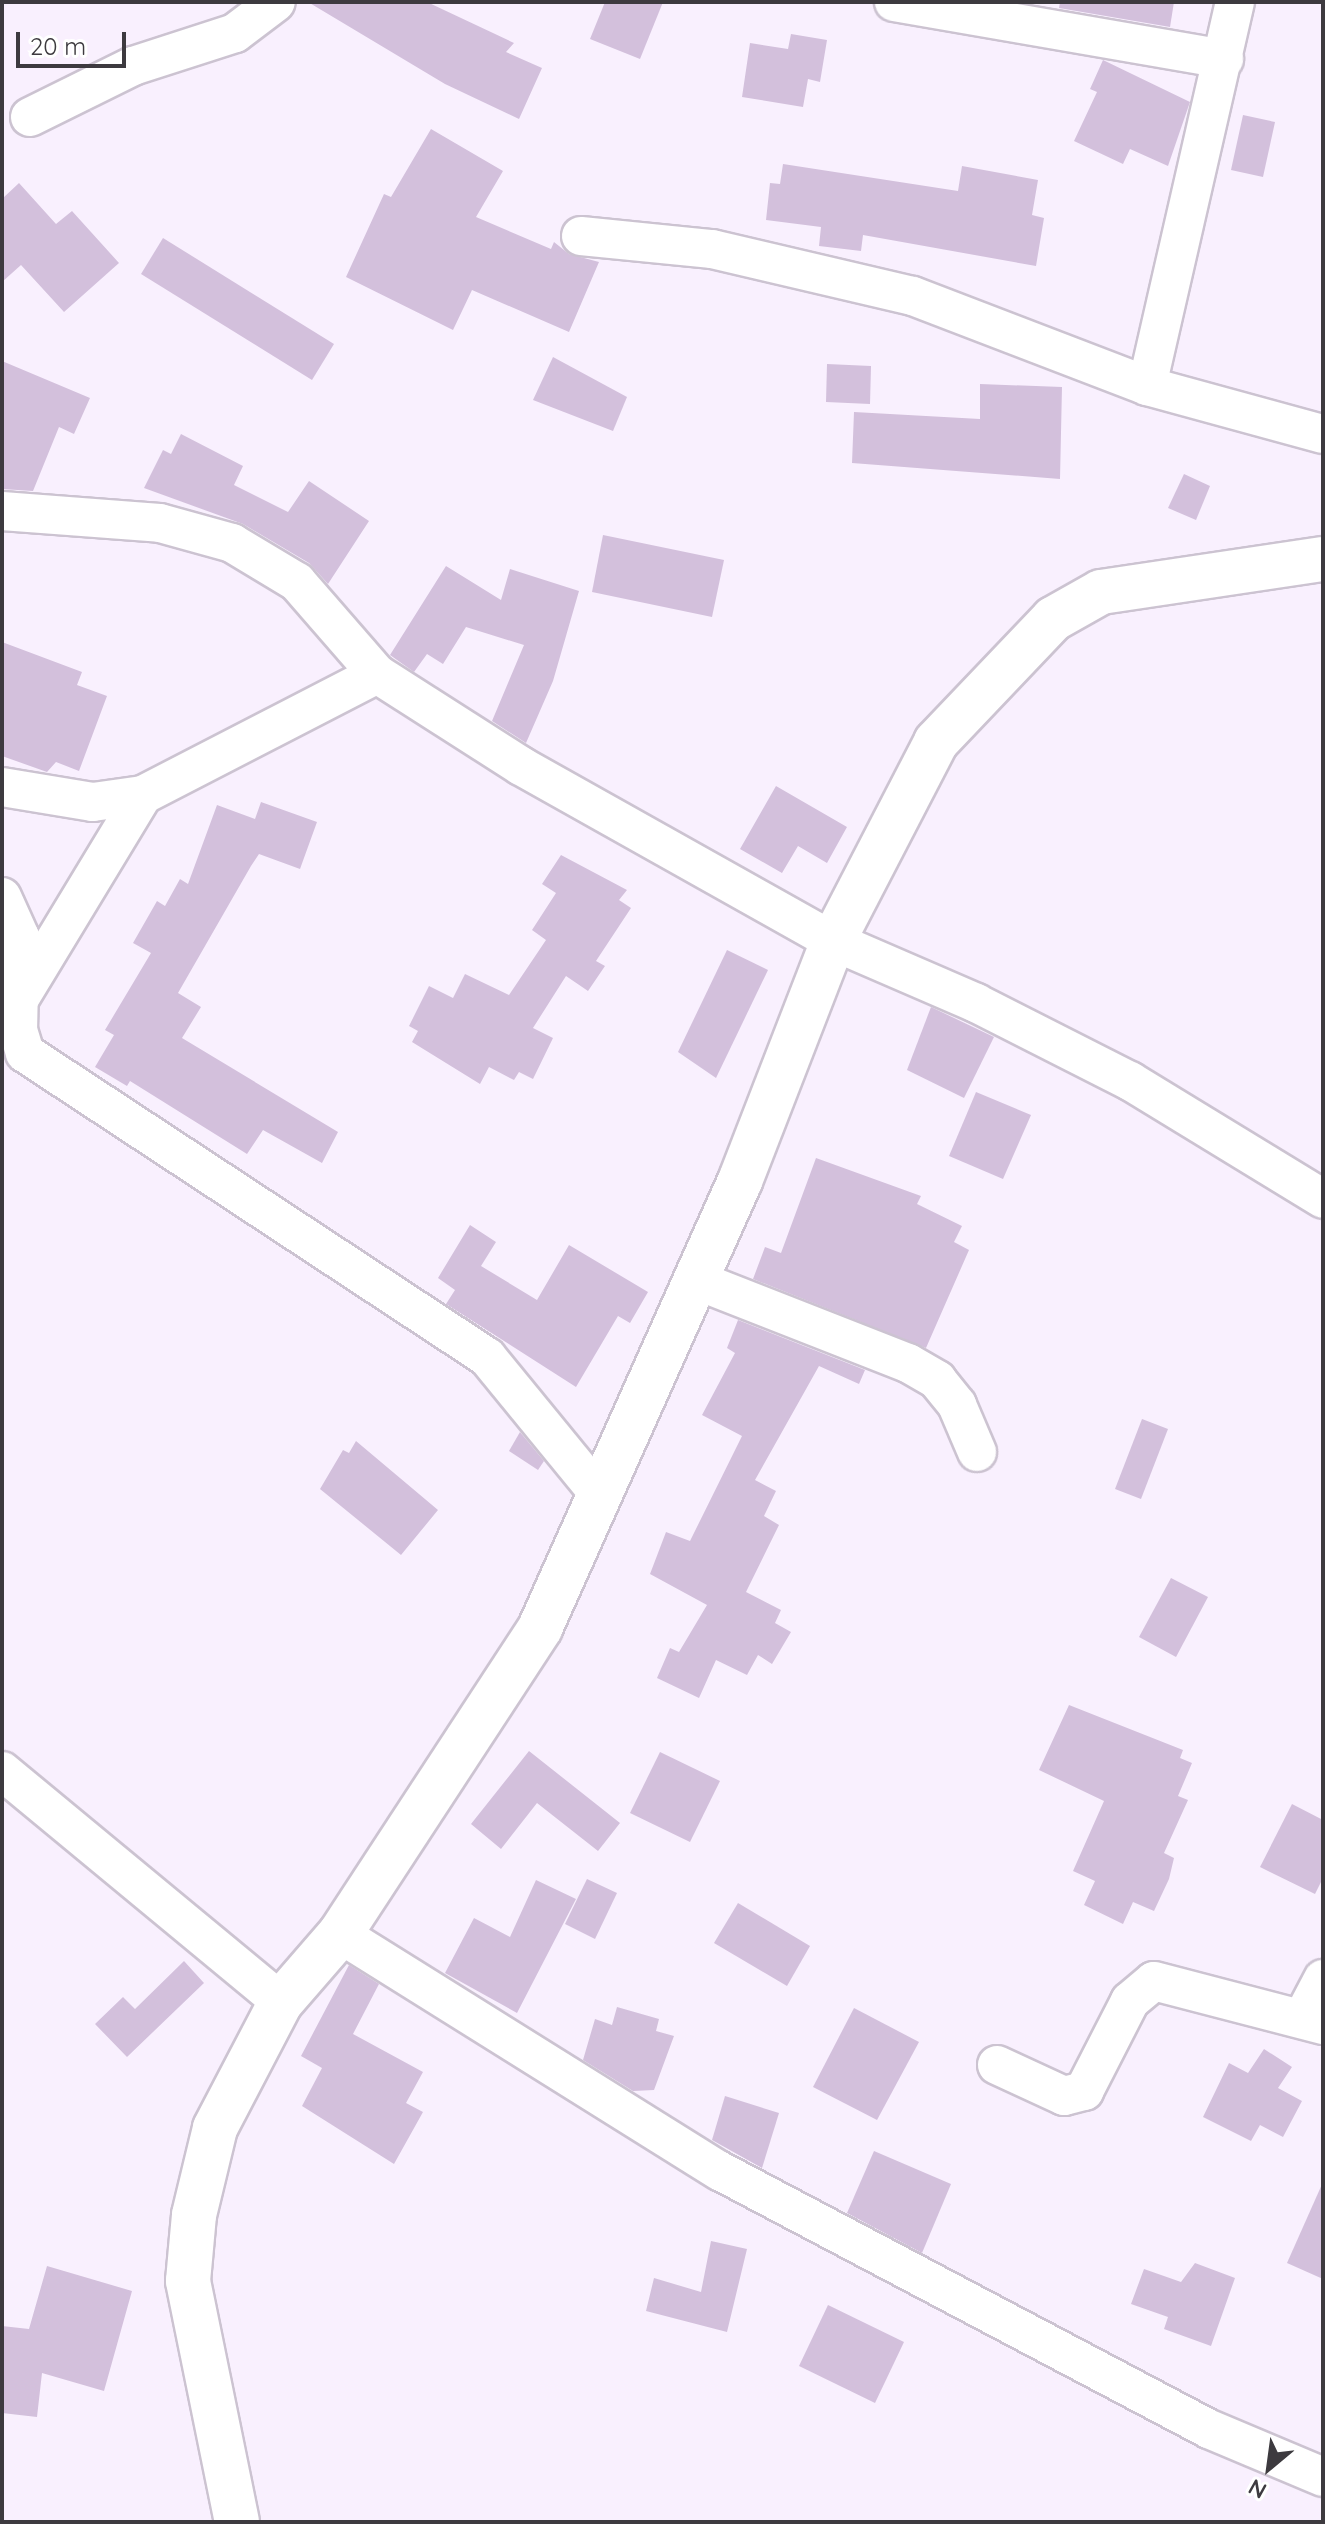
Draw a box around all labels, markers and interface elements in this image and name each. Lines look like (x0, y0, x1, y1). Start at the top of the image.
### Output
scale bar (20, 16, 130, 66)
text: 20 m (30, 31, 86, 61)
north arrow (1229, 2428, 1309, 2508)
text: N (1244, 2473, 1271, 2505)

